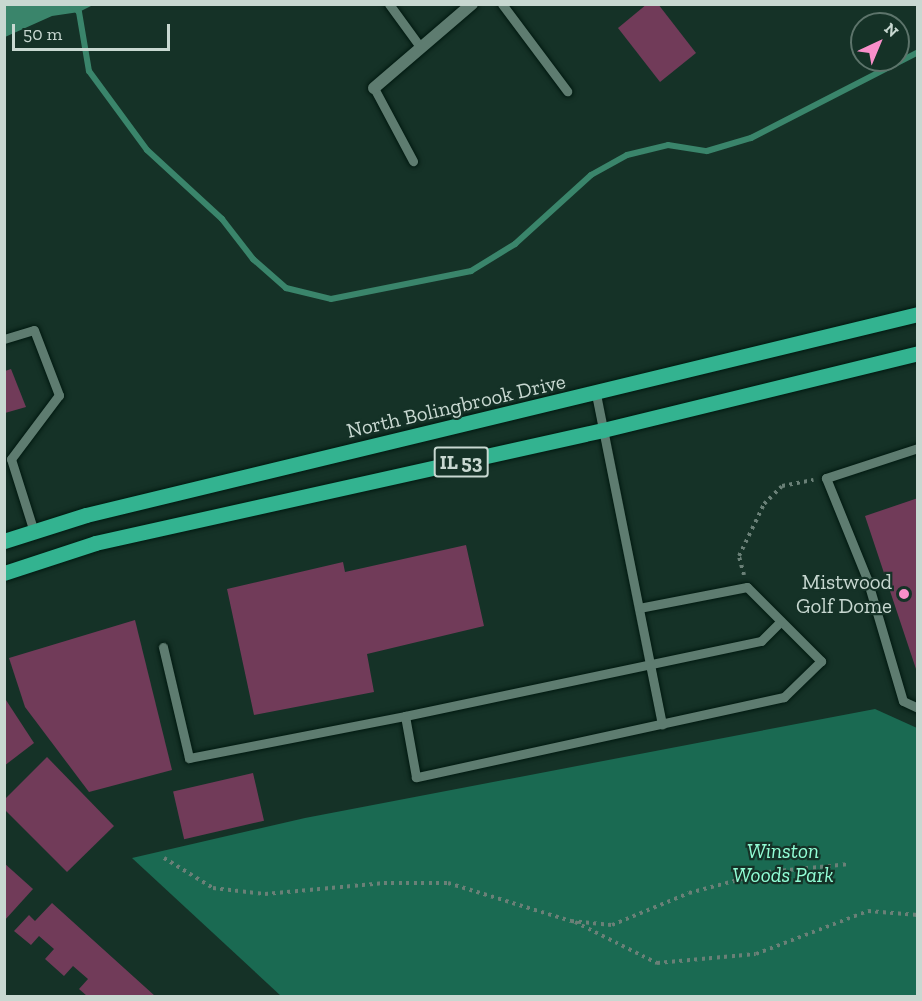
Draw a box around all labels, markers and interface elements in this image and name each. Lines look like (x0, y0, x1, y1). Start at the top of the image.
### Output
scale bar (15, 12, 172, 50)
north arrow (850, 12, 910, 72)
text: N (880, 19, 902, 41)
text: 50 m (23, 23, 62, 45)
street label: North Bolingbrook Drive (344, 369, 568, 443)
road number: IL 53 (432, 445, 490, 479)
place label: Mistwood Golf Dome (796, 569, 892, 619)
marker: Mistwood Golf Dome (897, 587, 911, 601)
park label: Winston Woods Park (732, 838, 834, 888)

